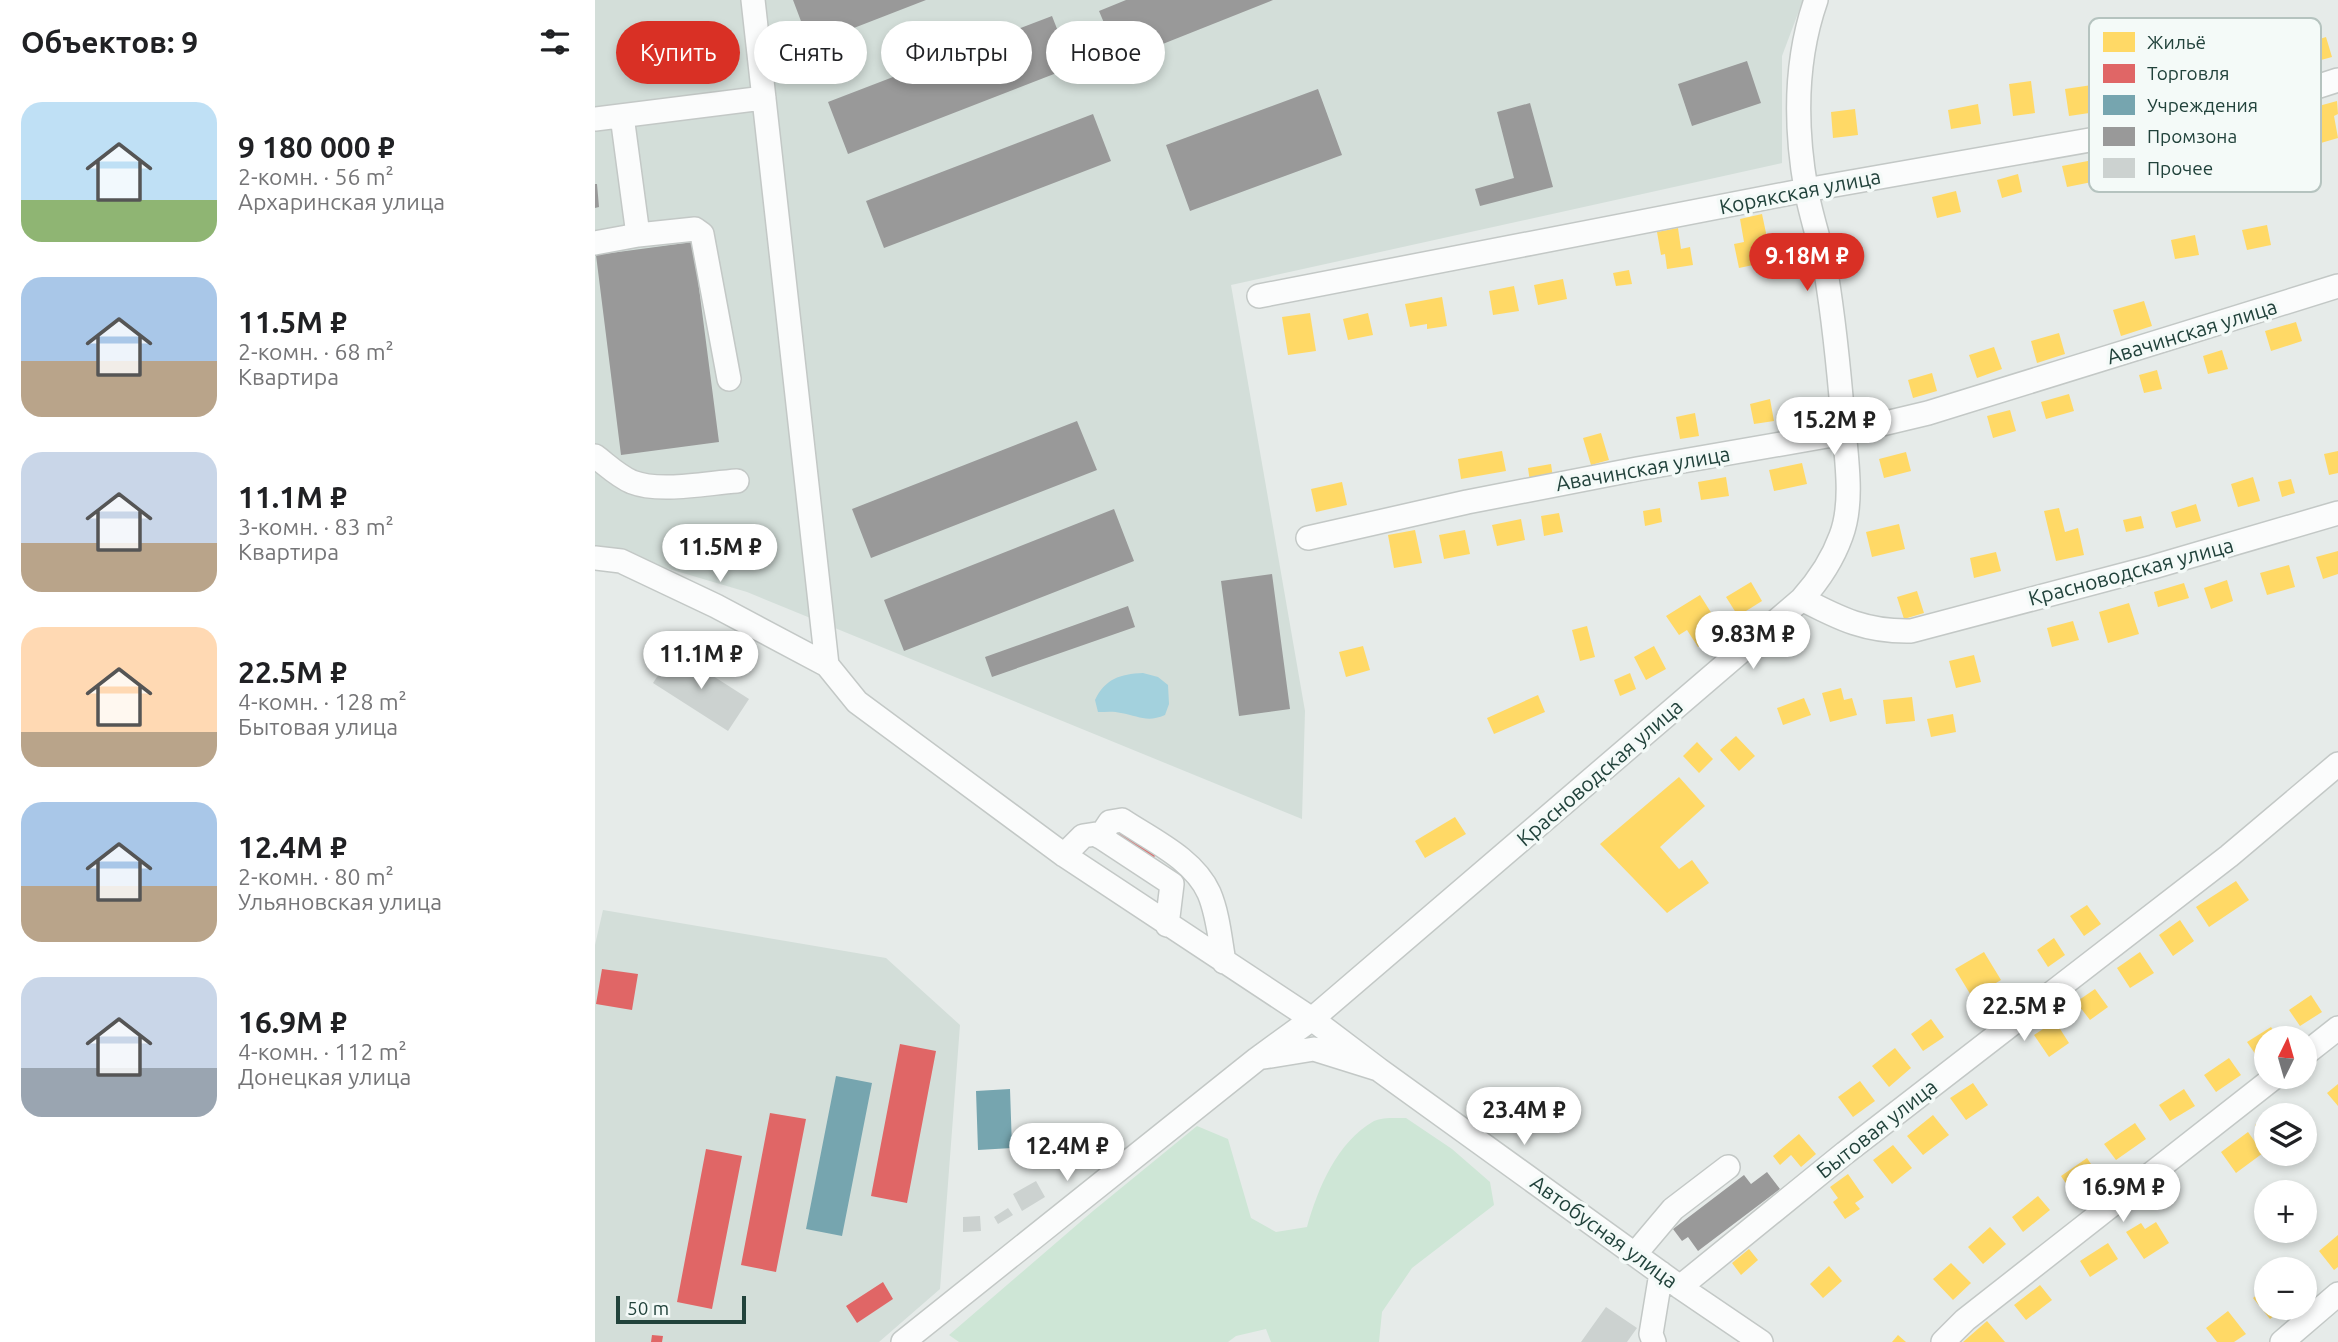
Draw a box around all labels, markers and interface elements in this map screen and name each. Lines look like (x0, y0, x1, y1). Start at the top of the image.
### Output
legend (2089, 18, 2321, 192)
chip: Купить (616, 21, 740, 84)
chip: Снять (754, 21, 867, 84)
chip: Фильтры (881, 21, 1032, 84)
chip: Новое (1046, 21, 1165, 84)
icon: filters (536, 23, 574, 61)
text: Объектов: 9 (21, 25, 198, 59)
text: Жильё (2147, 31, 2206, 53)
text: Торговля (2147, 62, 2229, 84)
text: Учреждения (2147, 94, 2258, 116)
text: Промзона (2147, 125, 2237, 147)
icon: home (77, 130, 161, 214)
text: 9 180 000 ₽ (238, 130, 395, 164)
text: Прочее (2147, 157, 2213, 179)
text: 2-комн. · 56 m² (238, 164, 394, 189)
street label: Корякская улица (1717, 164, 1883, 218)
text: Архаринская улица (238, 189, 445, 214)
pin: 9.18M ₽ (1742, 233, 1872, 293)
text: 9.18M ₽ (1765, 243, 1849, 268)
street label: Авачинская улица (2104, 294, 2280, 368)
icon: home (77, 305, 161, 389)
text: 11.5M ₽ (238, 305, 347, 339)
text: 2-комн. · 68 m² (238, 339, 394, 364)
text: Квартира (238, 364, 339, 389)
pin: 15.2M ₽ (1769, 398, 1899, 457)
text: 15.2M ₽ (1792, 407, 1876, 432)
street label: Авачинская улица (1554, 441, 1732, 495)
icon: home (77, 480, 161, 564)
text: 11.1M ₽ (238, 480, 347, 514)
text: 3-комн. · 83 m² (238, 514, 394, 539)
pin: 11.5M ₽ (655, 524, 785, 584)
street label: Красноводская улица (2026, 532, 2236, 610)
text: 11.5M ₽ (678, 534, 762, 559)
text: Квартира (238, 539, 339, 564)
pin: 9.83M ₽ (1688, 612, 1818, 671)
text: 9.83M ₽ (1711, 621, 1795, 646)
pin: 11.1M ₽ (636, 632, 766, 691)
text: 11.1M ₽ (659, 641, 743, 666)
icon: home (77, 655, 161, 739)
text: 22.5M ₽ (238, 655, 347, 689)
text: 4-комн. · 128 m² (238, 689, 407, 714)
street label: Красноводская улица (1512, 694, 1687, 851)
text: Бытовая улица (238, 714, 398, 739)
icon: home (77, 830, 161, 914)
text: 12.4M ₽ (238, 830, 347, 864)
text: 2-комн. · 80 m² (238, 864, 394, 889)
text: Ульяновская улица (238, 889, 442, 914)
pin: 22.5M ₽ (1959, 984, 2089, 1043)
text: 22.5M ₽ (1982, 993, 2066, 1018)
icon: home (77, 1005, 161, 1089)
text: 16.9M ₽ (238, 1005, 347, 1039)
north arrow (2254, 1026, 2317, 1088)
map controls (2254, 1026, 2317, 1320)
text: 4-комн. · 112 m² (238, 1039, 407, 1064)
text: Донецкая улица (238, 1064, 411, 1089)
street label: Бытовая улица (1811, 1074, 1941, 1183)
pin: 23.4M ₽ (1459, 1088, 1589, 1147)
text: 23.4M ₽ (1482, 1097, 1566, 1122)
button: layers (2254, 1103, 2317, 1166)
pin: 12.4M ₽ (1002, 1124, 1132, 1183)
text: 12.4M ₽ (1025, 1133, 1109, 1158)
pin: 16.9M ₽ (2058, 1164, 2188, 1224)
street label: Автобусная улица (1526, 1170, 1683, 1293)
text: 16.9M ₽ (2081, 1174, 2165, 1199)
button: + (2254, 1180, 2317, 1243)
button: − (2254, 1257, 2317, 1320)
scale bar (616, 1293, 745, 1325)
text: 50 m (627, 1297, 669, 1319)

